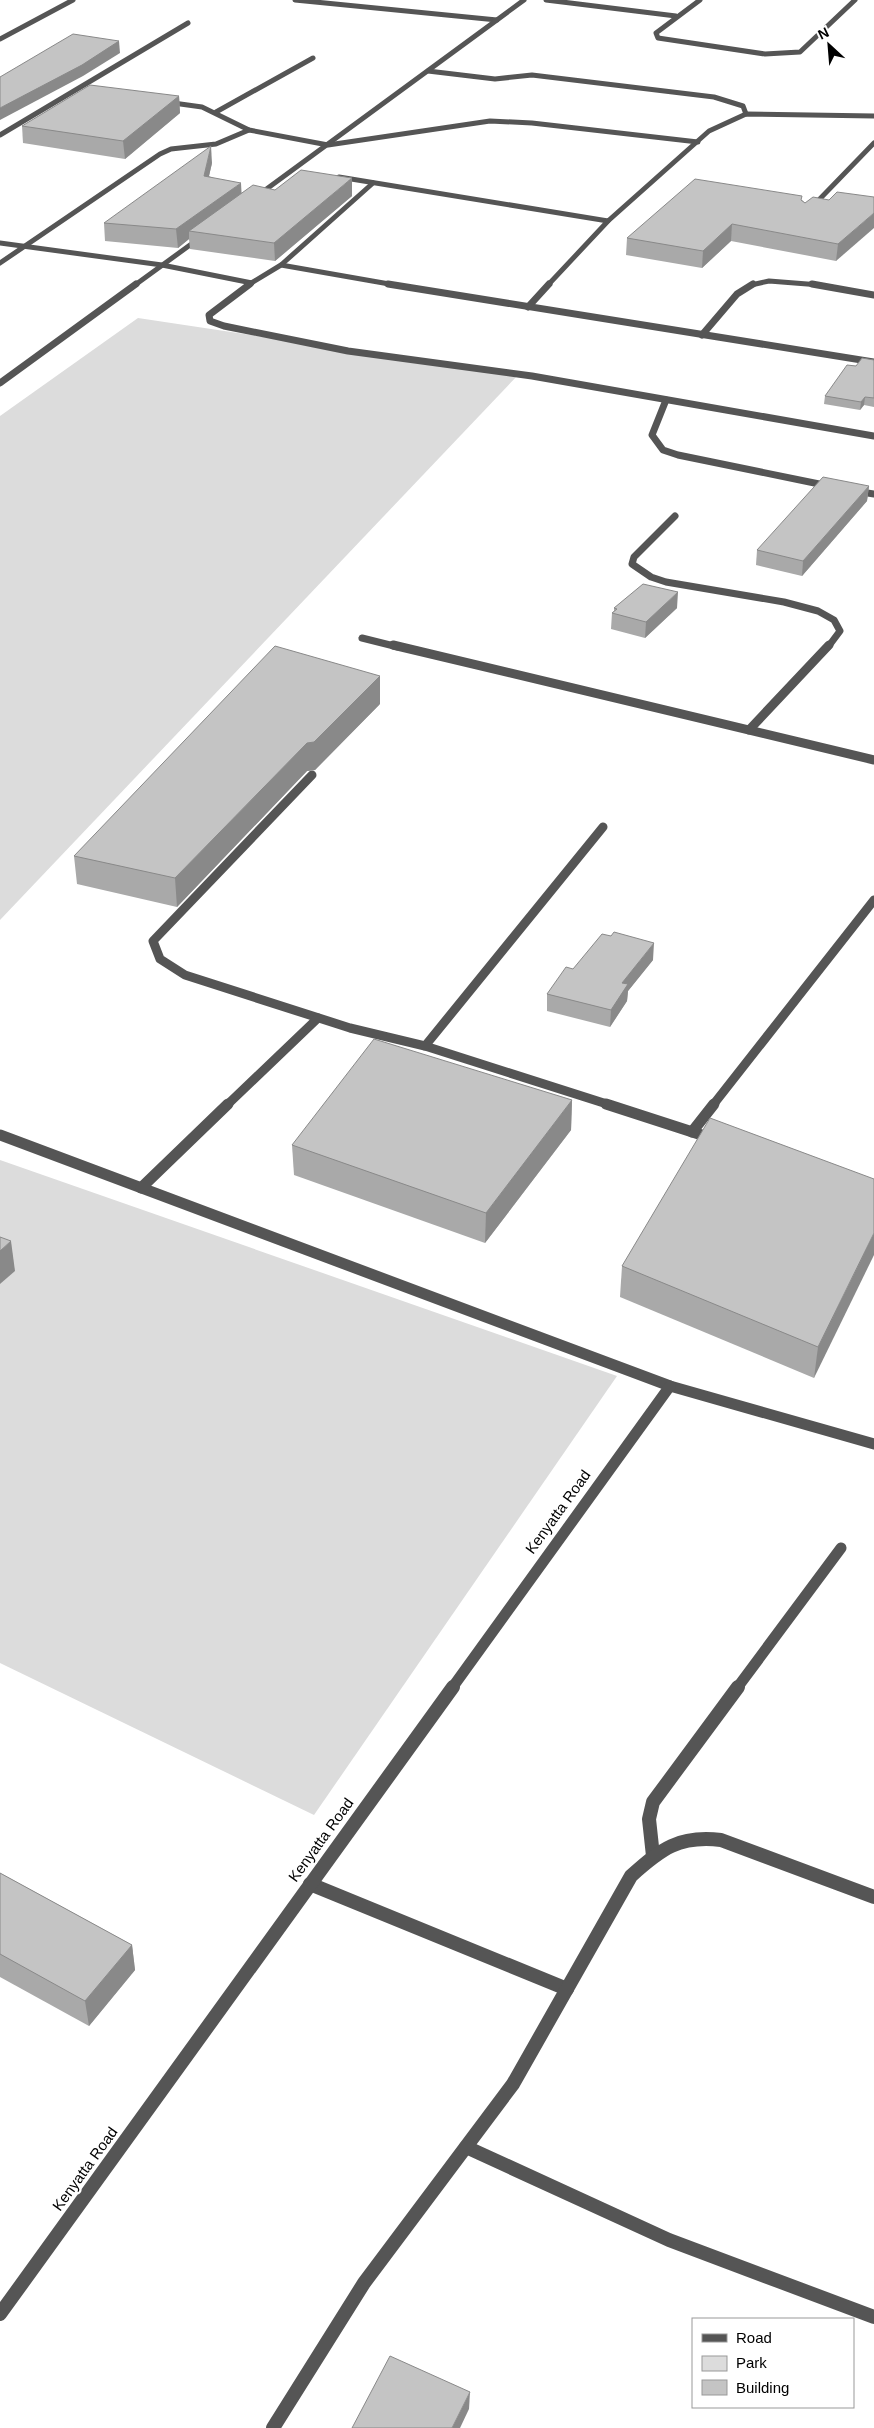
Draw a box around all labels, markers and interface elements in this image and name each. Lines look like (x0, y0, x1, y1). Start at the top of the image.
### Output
north arrow (804, 20, 854, 70)
text: N (815, 24, 831, 43)
street label: Kenyatta Road (522, 1467, 594, 1557)
street label: Kenyatta Road (285, 1795, 357, 1885)
street label: Kenyatta Road (49, 2124, 121, 2214)
legend (692, 2318, 854, 2408)
text: Road (736, 2329, 772, 2346)
text: Park (736, 2354, 767, 2371)
text: Building (736, 2379, 789, 2396)

